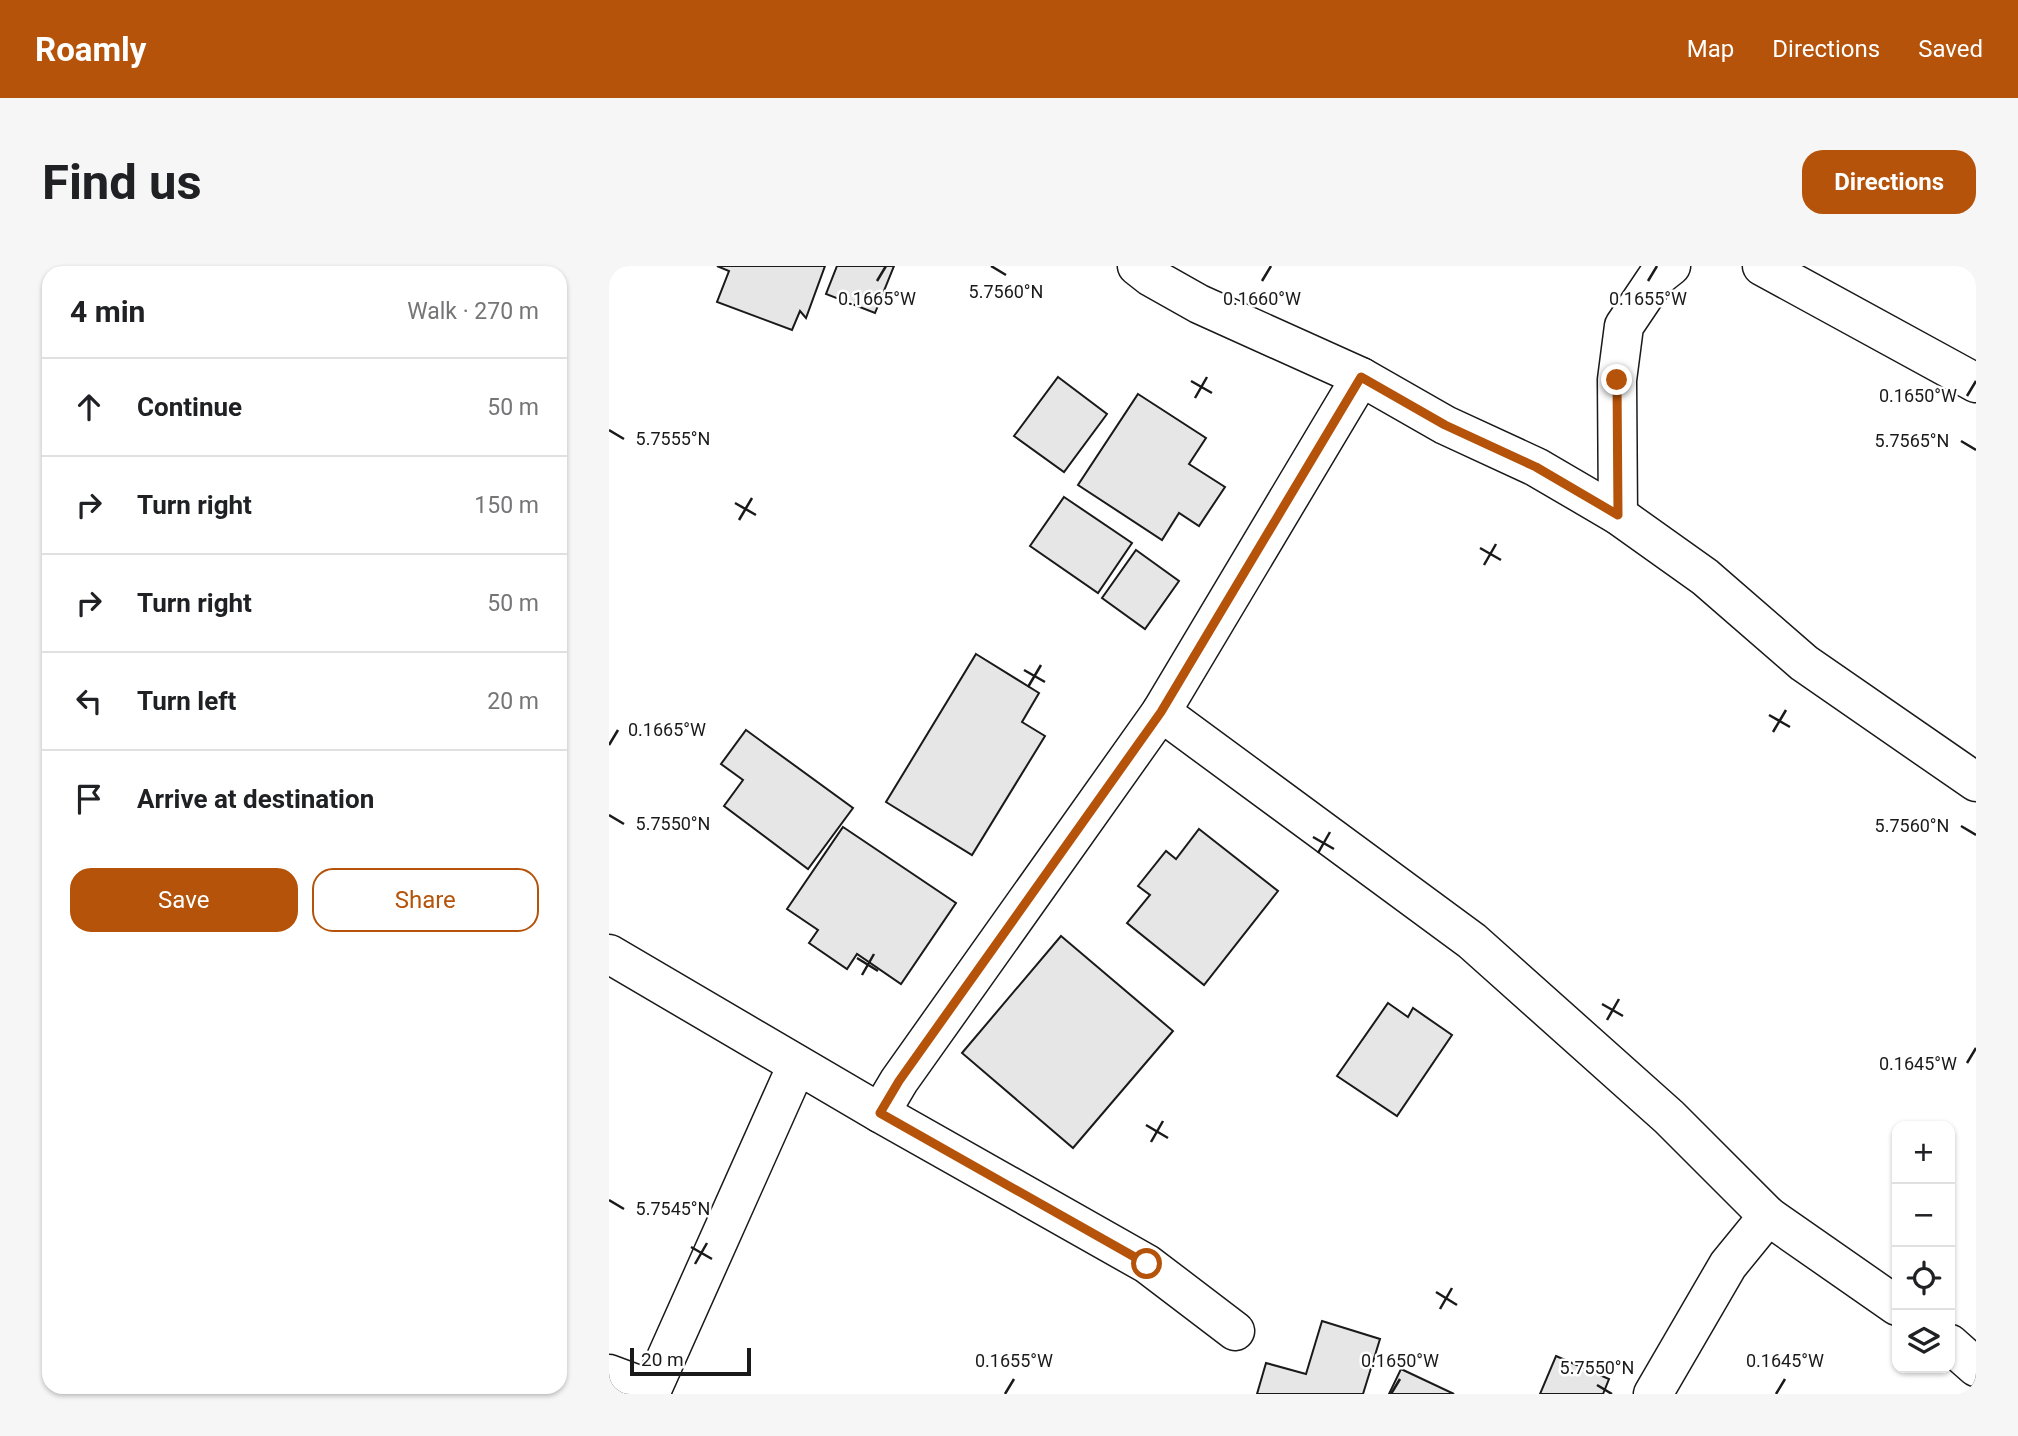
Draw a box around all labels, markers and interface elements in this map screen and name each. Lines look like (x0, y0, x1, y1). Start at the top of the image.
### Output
text: Roamly (35, 30, 146, 69)
text: Map (1687, 35, 1734, 63)
text: Directions (1772, 35, 1880, 63)
text: Saved (1918, 35, 1983, 63)
button: Directions (1802, 150, 1976, 214)
text: Find us (42, 154, 202, 211)
text: 5.7560°N (969, 281, 1043, 302)
text: 0.1665°W (838, 288, 916, 309)
text: 0.1660°W (1223, 288, 1301, 309)
text: 0.1655°W (1609, 288, 1687, 309)
text: 4 min (70, 294, 145, 329)
text: Walk · 270 m (407, 298, 539, 325)
route end (1601, 364, 1632, 395)
text: 0.1650°W (1879, 385, 1957, 406)
icon: ahead (70, 388, 108, 426)
text: Continue (137, 392, 242, 422)
text: 50 m (487, 394, 539, 421)
text: 5.7555°N (636, 428, 710, 449)
text: 5.7565°N (1875, 430, 1949, 451)
icon: right (70, 486, 108, 524)
text: Turn right (137, 490, 252, 520)
text: 150 m (474, 492, 539, 519)
icon: right (70, 584, 108, 622)
text: Turn right (137, 588, 252, 618)
text: 50 m (487, 590, 539, 617)
icon: left (70, 682, 108, 720)
text: Turn left (137, 686, 236, 716)
text: 20 m (487, 688, 539, 715)
text: 0.1665°W (628, 719, 706, 740)
icon: arrive (70, 780, 108, 818)
text: Arrive at destination (137, 784, 374, 814)
text: 5.7550°N (636, 813, 710, 834)
text: 5.7560°N (1875, 815, 1949, 836)
button: Save (70, 868, 298, 932)
button: Share (312, 868, 539, 932)
text: 0.1645°W (1879, 1053, 1957, 1074)
map controls (1892, 1121, 1955, 1373)
button: + (1892, 1121, 1955, 1184)
button: − (1892, 1184, 1955, 1247)
text: 5.7545°N (636, 1198, 710, 1219)
button: locate (1892, 1247, 1955, 1310)
route start (1131, 1248, 1162, 1279)
button: layers (1892, 1310, 1955, 1373)
scale bar (630, 1345, 751, 1377)
text: 20 m (641, 1348, 684, 1371)
text: 0.1655°W (975, 1350, 1053, 1371)
text: 0.1650°W (1361, 1350, 1439, 1371)
text: 0.1645°W (1746, 1350, 1824, 1371)
text: 5.7550°N (1560, 1357, 1634, 1378)

